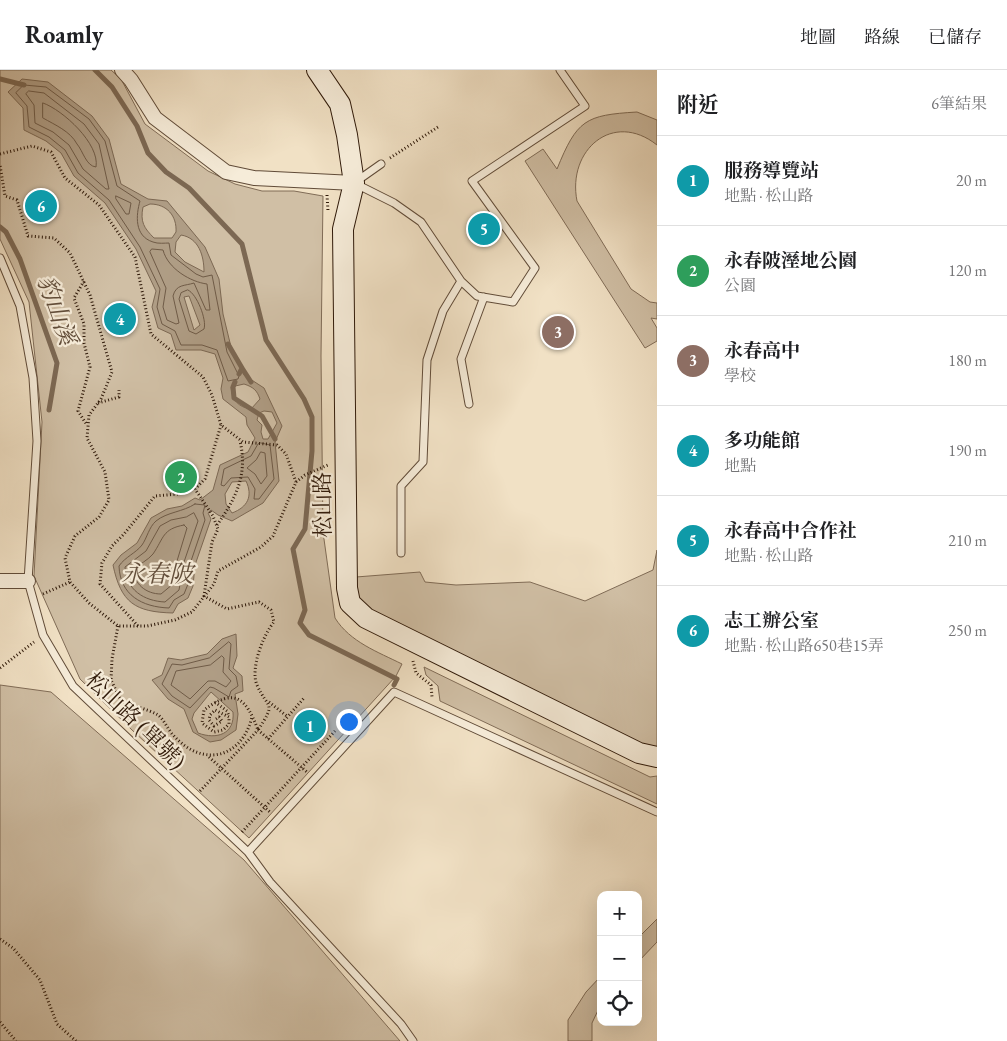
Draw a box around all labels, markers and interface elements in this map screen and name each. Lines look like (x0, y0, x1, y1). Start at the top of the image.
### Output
text: Roamly (25, 19, 103, 50)
text: 地圖 (800, 25, 836, 48)
text: 路線 (864, 25, 900, 48)
text: 已儲存 (928, 25, 982, 48)
text: 附近 (677, 91, 719, 118)
text: 6筆結果 (931, 93, 987, 114)
text: 服務導覽站 (724, 158, 819, 183)
text: 1 (689, 170, 697, 191)
text: 20 m (956, 170, 987, 191)
text: 地點 · 松山路 (724, 185, 814, 206)
pin: 6 (25, 187, 57, 225)
pin: 5 (468, 210, 500, 248)
text: 永春陂溼地公園 (724, 248, 857, 273)
text: 2 (689, 260, 697, 281)
text: 120 m (948, 260, 987, 281)
water label: 豹山溪 (31, 271, 85, 352)
text: 公園 (724, 275, 756, 296)
pin: 4 (104, 300, 136, 338)
pin: 3 (542, 313, 574, 351)
text: 永春高中 (724, 338, 800, 363)
text: 3 (689, 350, 697, 371)
text: 180 m (948, 350, 987, 371)
text: 學校 (724, 365, 756, 386)
text: 多功能館 (724, 428, 800, 453)
text: 4 (689, 440, 697, 461)
text: 190 m (948, 440, 987, 461)
text: 地點 (724, 455, 756, 476)
pin: 2 (165, 458, 197, 496)
street label: 松山路 (307, 472, 338, 538)
text: 永春高中合作社 (724, 518, 857, 543)
text: 5 (689, 530, 697, 551)
text: 210 m (948, 530, 987, 551)
text: 地點 · 松山路 (724, 545, 814, 566)
water label: 永春陂 (121, 558, 196, 589)
text: 志工辦公室 (724, 608, 819, 633)
text: 6 (689, 620, 697, 641)
text: 250 m (948, 620, 987, 641)
text: 地點 · 松山路650巷15弄 (724, 635, 884, 656)
street label: 松山路 (單號) (79, 665, 192, 775)
pin: 1 (294, 707, 326, 745)
your location (336, 709, 362, 735)
map controls (597, 891, 642, 1026)
button: + (597, 891, 642, 936)
button: − (597, 936, 642, 981)
button: locate (597, 981, 642, 1026)

